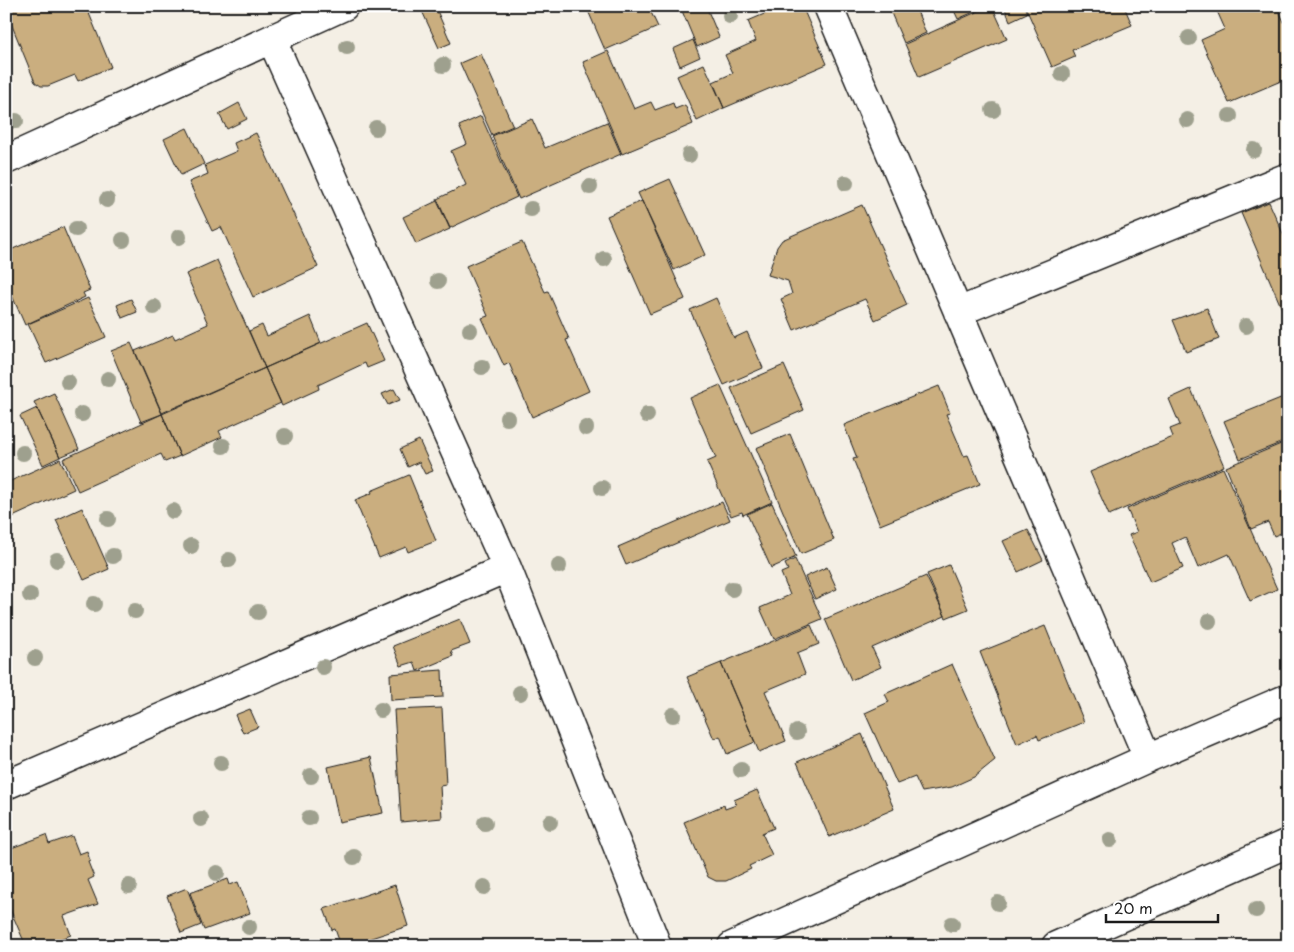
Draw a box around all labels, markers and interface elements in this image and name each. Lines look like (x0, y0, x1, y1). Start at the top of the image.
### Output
scale bar (1106, 892, 1219, 924)
text: 20 m (1114, 896, 1153, 919)

